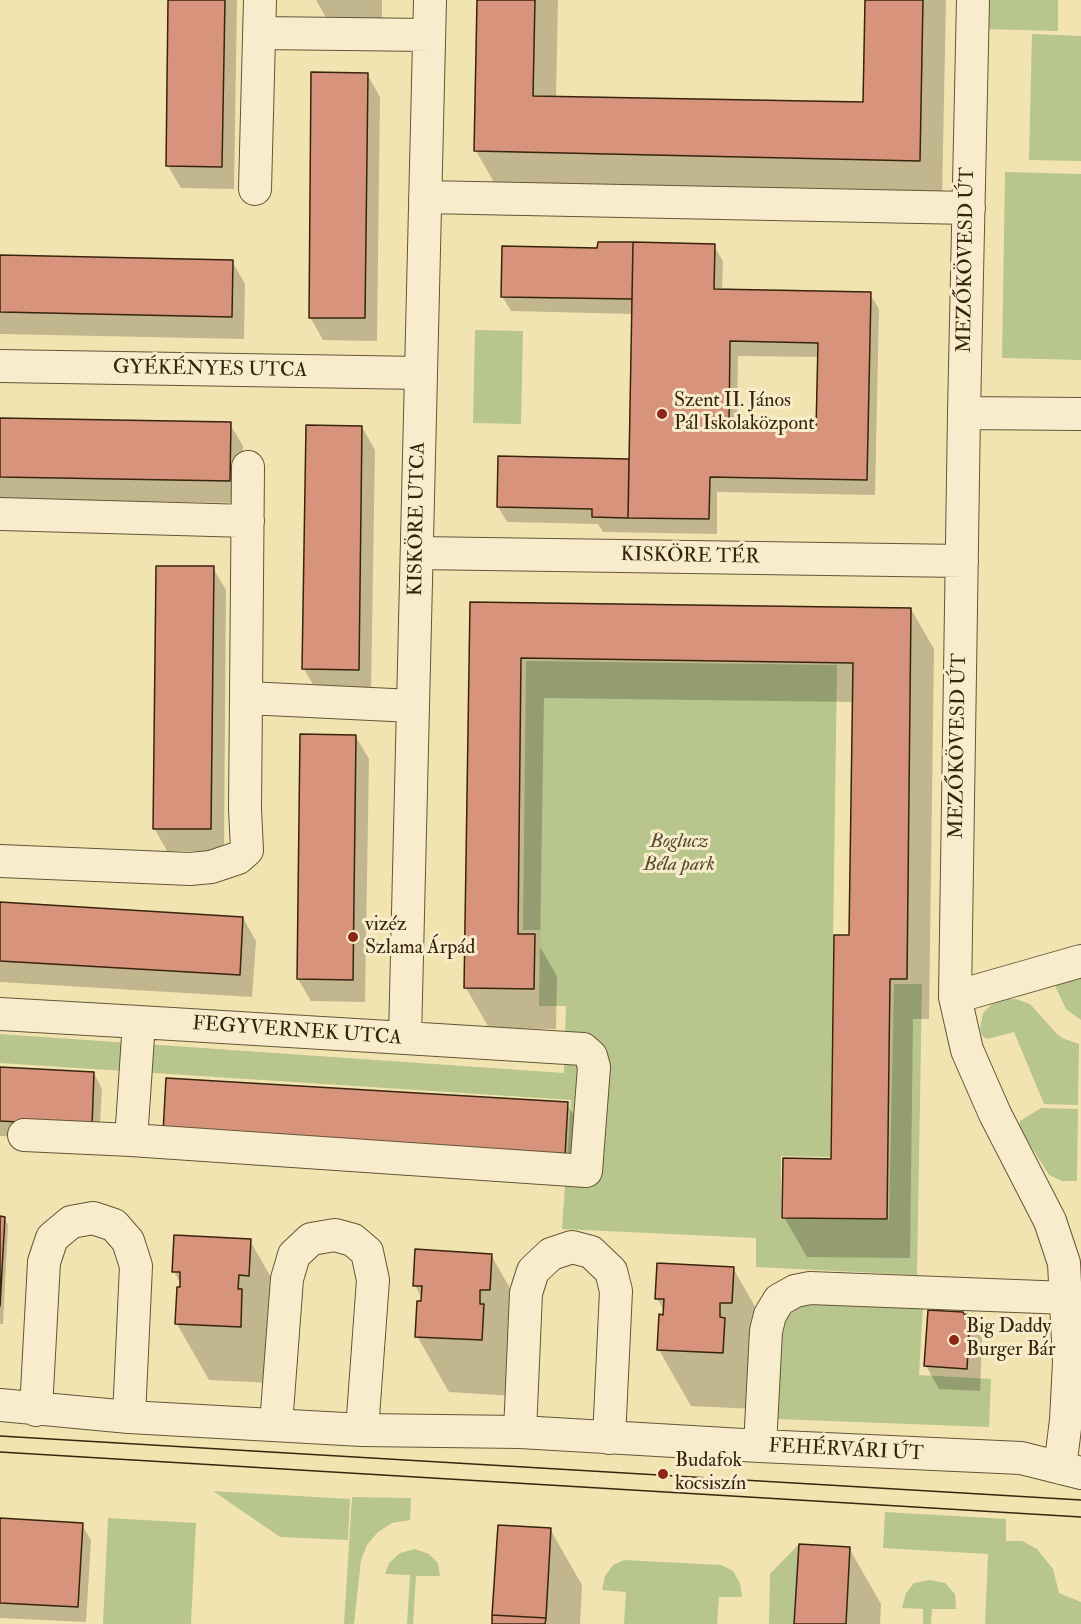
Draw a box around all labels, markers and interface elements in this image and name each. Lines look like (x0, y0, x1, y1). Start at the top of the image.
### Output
street label: MEZŐKÖVESD ÚT (953, 167, 981, 353)
street label: GYÉKÉNYES UTCA (113, 356, 307, 384)
place label: Szent II. János Pál Iskolaközpont (674, 390, 815, 437)
marker: Szent II. János Pál Iskolaközpont (655, 407, 669, 421)
street label: KISKÖRE UTCA (405, 442, 431, 596)
street label: KISKÖRE TÉR (620, 544, 760, 570)
street label: MEZŐKÖVESD ÚT (945, 653, 973, 839)
park label: Boglucz Béla park (643, 831, 715, 878)
place label: vizéz Szlama Árpád (365, 914, 475, 961)
marker: vizéz Szlama Árpád (346, 930, 360, 944)
street label: FEGYVERNEK UTCA (191, 1013, 403, 1051)
place label: Big Daddy Burger Bár (966, 1316, 1055, 1363)
marker: Big Daddy Burger Bár (947, 1333, 961, 1347)
street label: FEHÉRVÁRI ÚT (768, 1435, 924, 1467)
place label: Budafok kocsiszín (675, 1450, 746, 1497)
marker: Budafok kocsiszín (656, 1467, 670, 1481)

